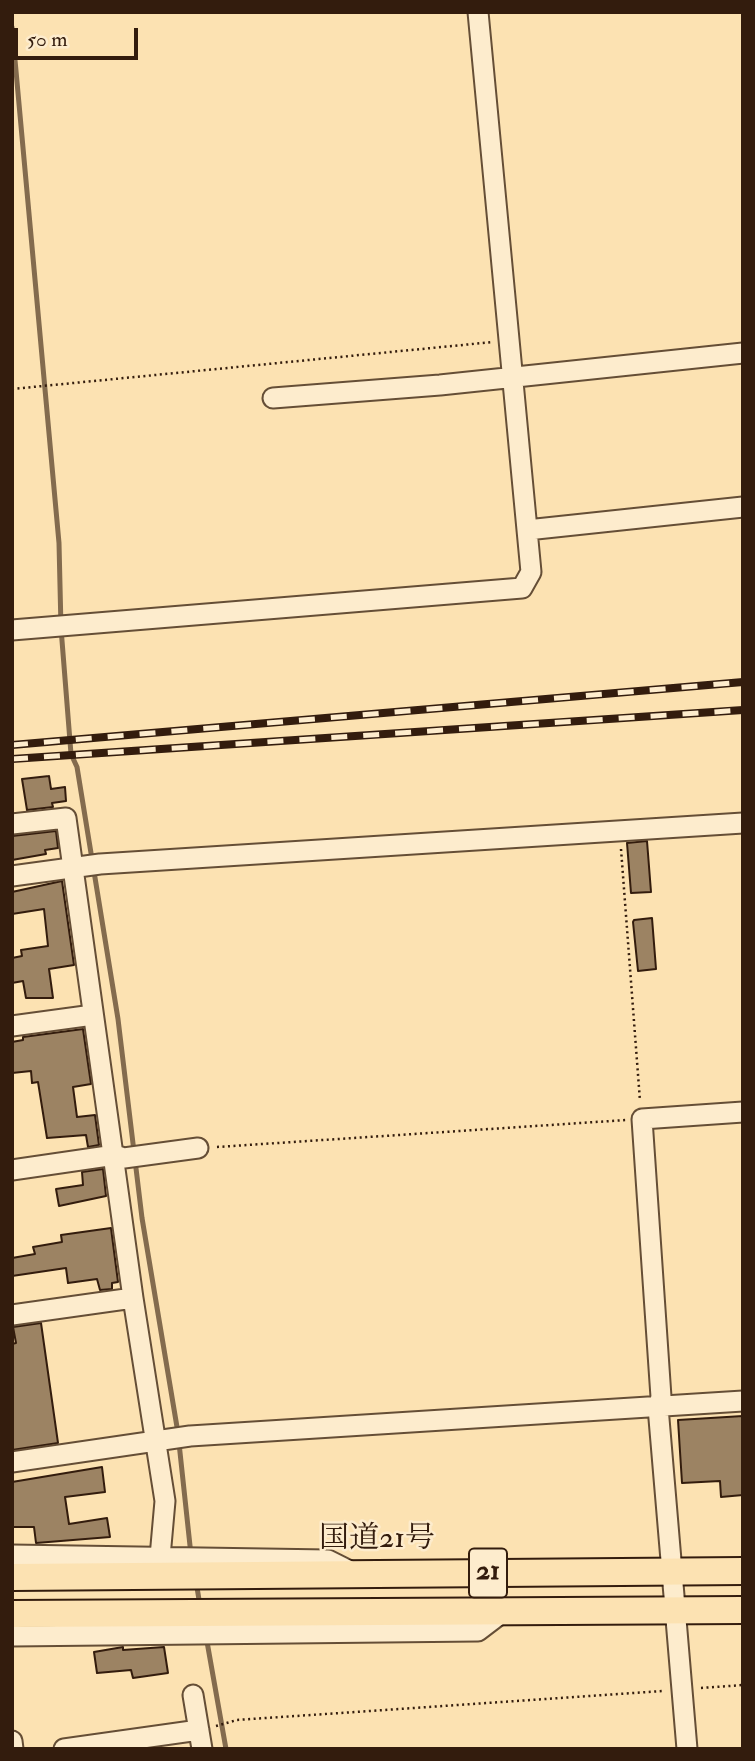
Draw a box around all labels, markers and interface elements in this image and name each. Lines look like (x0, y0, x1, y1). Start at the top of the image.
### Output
scale bar (18, 14, 142, 58)
text: 50 m (27, 26, 68, 53)
street label: 国道21号 (319, 1523, 435, 1559)
road number: 21 (469, 1548, 507, 1598)

